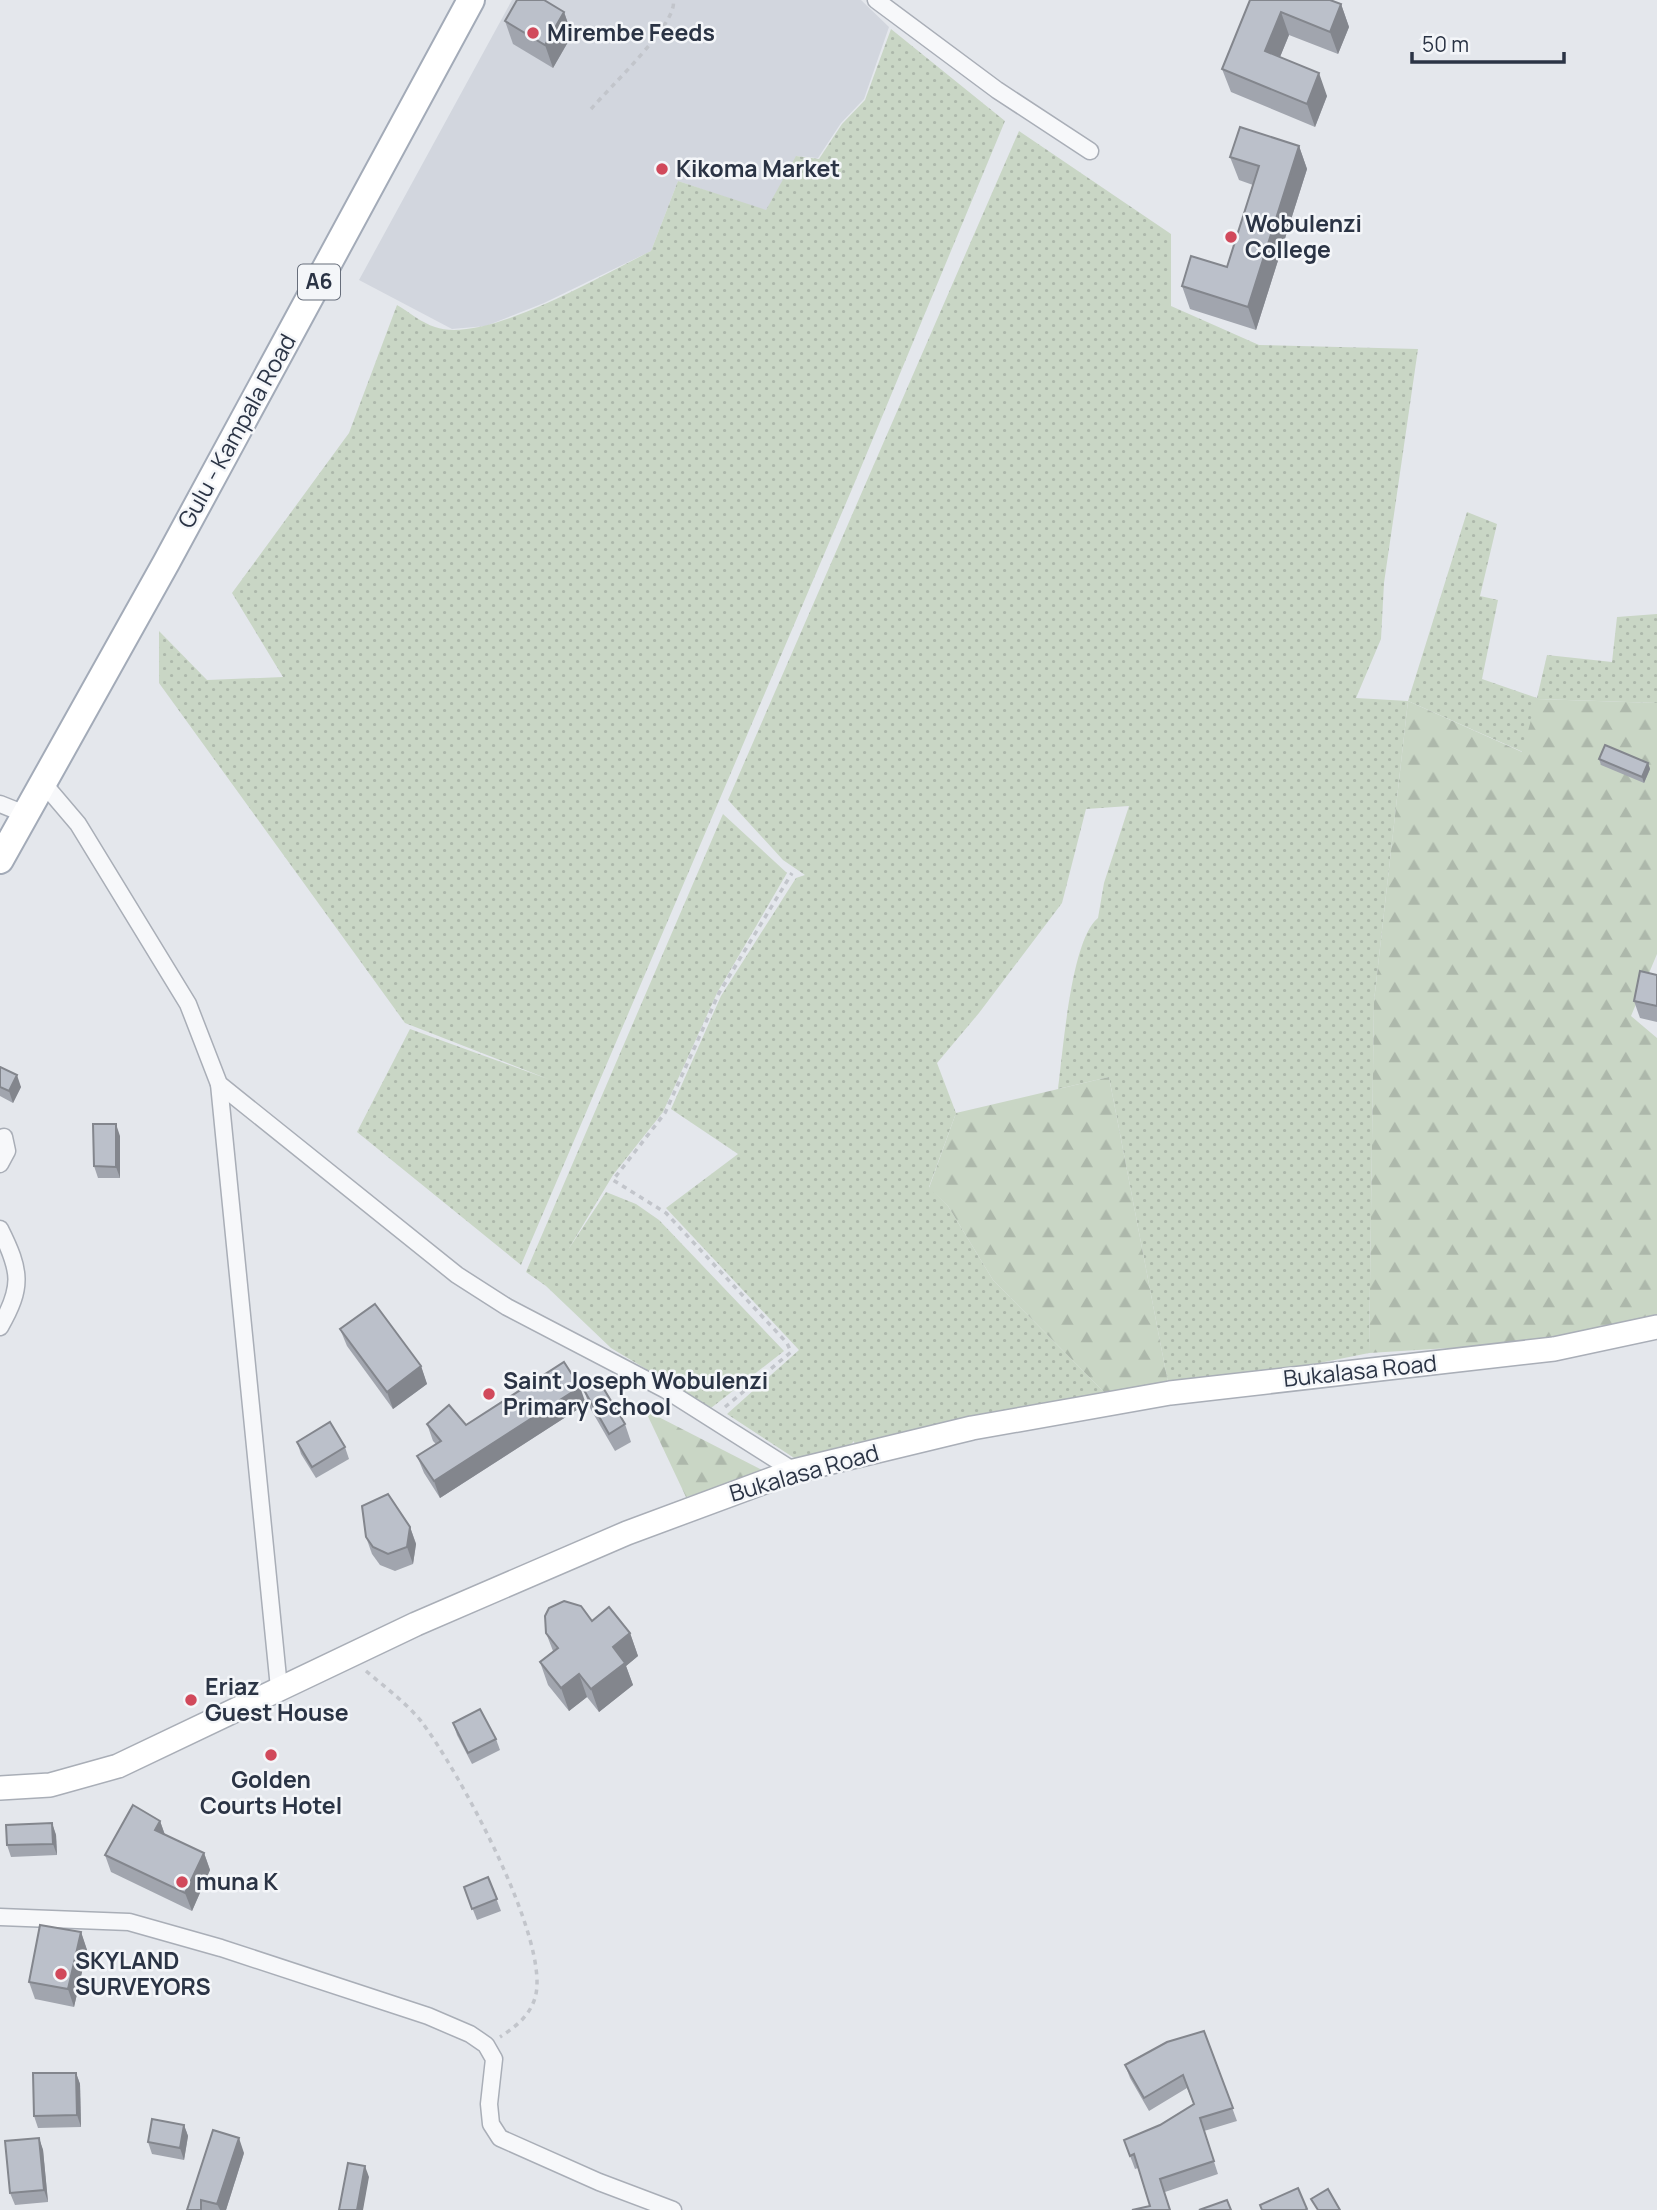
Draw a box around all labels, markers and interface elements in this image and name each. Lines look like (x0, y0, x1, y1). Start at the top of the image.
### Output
place label: Mirembe Feeds (547, 16, 715, 48)
scale bar (1412, 21, 1564, 65)
marker: Mirembe Feeds (525, 25, 541, 41)
text: 50 m (1422, 30, 1469, 58)
place label: Kikoma Market (676, 152, 840, 184)
marker: Kikoma Market (654, 161, 670, 177)
place label: Wobulenzi College (1245, 207, 1362, 265)
marker: Wobulenzi College (1223, 229, 1239, 245)
road number: A6 (298, 264, 340, 300)
street label: Gulu - Kampala Road (169, 328, 303, 533)
street label: Bukalasa Road (1282, 1346, 1438, 1394)
place label: Saint Joseph Wobulenzi Primary School (503, 1364, 768, 1422)
marker: Saint Joseph Wobulenzi Primary School (481, 1386, 497, 1402)
street label: Bukalasa Road (725, 1435, 882, 1509)
place label: Eriaz Guest House (205, 1670, 349, 1728)
marker: Eriaz Guest House (183, 1692, 199, 1708)
marker: Golden Courts Hotel (263, 1747, 279, 1763)
place label: Golden Courts Hotel (200, 1763, 342, 1821)
place label: muna K (196, 1865, 278, 1897)
marker: muna K (174, 1874, 190, 1890)
place label: SKYLAND SURVEYORS (75, 1944, 211, 2002)
marker: SKYLAND SURVEYORS (53, 1966, 69, 1982)

